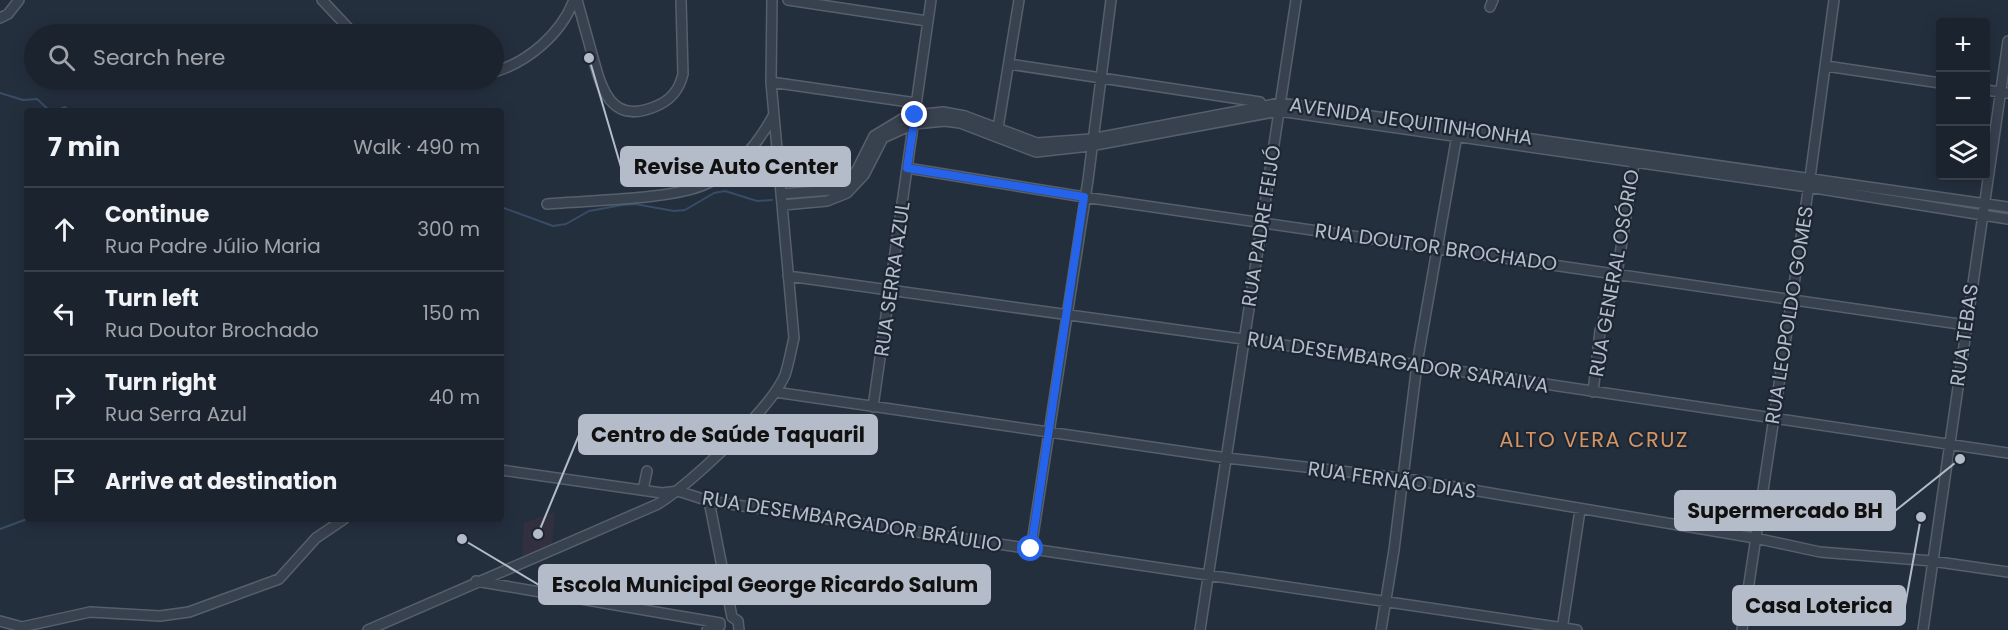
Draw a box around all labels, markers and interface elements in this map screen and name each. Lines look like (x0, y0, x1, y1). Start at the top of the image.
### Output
map controls (1936, 18, 1990, 180)
button: + (1936, 18, 1990, 72)
search box (24, 24, 504, 90)
icon: search (45, 41, 78, 74)
text: Search here (93, 42, 226, 73)
button: − (1936, 72, 1990, 126)
street label: AVENIDA JEQUITINHONHA (1288, 90, 1534, 152)
route end (901, 101, 927, 127)
button: layers (1936, 126, 1990, 180)
text: 7 min (48, 129, 120, 165)
text: Walk · 490 m (353, 133, 480, 161)
street label: RUA PADRE FEIJÓ (1234, 143, 1288, 309)
callout: Revise Auto Center (621, 147, 850, 186)
text: Revise Auto Center (634, 152, 838, 181)
street label: RUA GENERAL OSÓRIO (1582, 167, 1646, 379)
text: Continue (105, 199, 209, 230)
street label: RUA SERRA AZUL (867, 199, 917, 358)
street label: RUA LEOPOLDO GOMES (1758, 204, 1820, 426)
icon: ahead (48, 213, 81, 246)
text: 300 m (417, 215, 480, 243)
street label: RUA DOUTOR BROCHADO (1313, 216, 1559, 278)
text: Rua Padre Júlio Maria (105, 232, 321, 260)
street label: RUA TEBAS (1943, 282, 1985, 388)
text: Turn left (105, 283, 199, 314)
icon: left (48, 297, 81, 330)
text: 150 m (423, 299, 480, 327)
text: Rua Doutor Brochado (105, 316, 319, 344)
street label: RUA DESEMBARGADOR SARAIVA (1245, 324, 1551, 400)
text: Turn right (105, 367, 216, 398)
icon: right (48, 381, 81, 414)
text: 40 m (429, 383, 480, 411)
text: Rua Serra Azul (105, 400, 247, 428)
callout: Centro de Saúde Taquaril (579, 415, 877, 454)
text: Centro de Saúde Taquaril (591, 420, 865, 449)
district label: ALTO VERA CRUZ (1499, 425, 1689, 454)
street label: RUA FERNÃO DIAS (1306, 454, 1478, 506)
icon: arrive (48, 465, 81, 498)
text: Arrive at destination (105, 466, 337, 497)
street label: RUA DESEMBARGADOR BRÁULIO (700, 483, 1004, 559)
callout: Supermercado BH (1675, 491, 1895, 530)
text: Supermercado BH (1687, 496, 1883, 525)
route start (1017, 535, 1043, 561)
callout: Escola Municipal George Ricardo Salum (539, 565, 990, 604)
text: Escola Municipal George Ricardo Salum (552, 570, 978, 599)
callout: Casa Loterica (1733, 586, 1905, 625)
text: Casa Loterica (1745, 591, 1893, 620)

